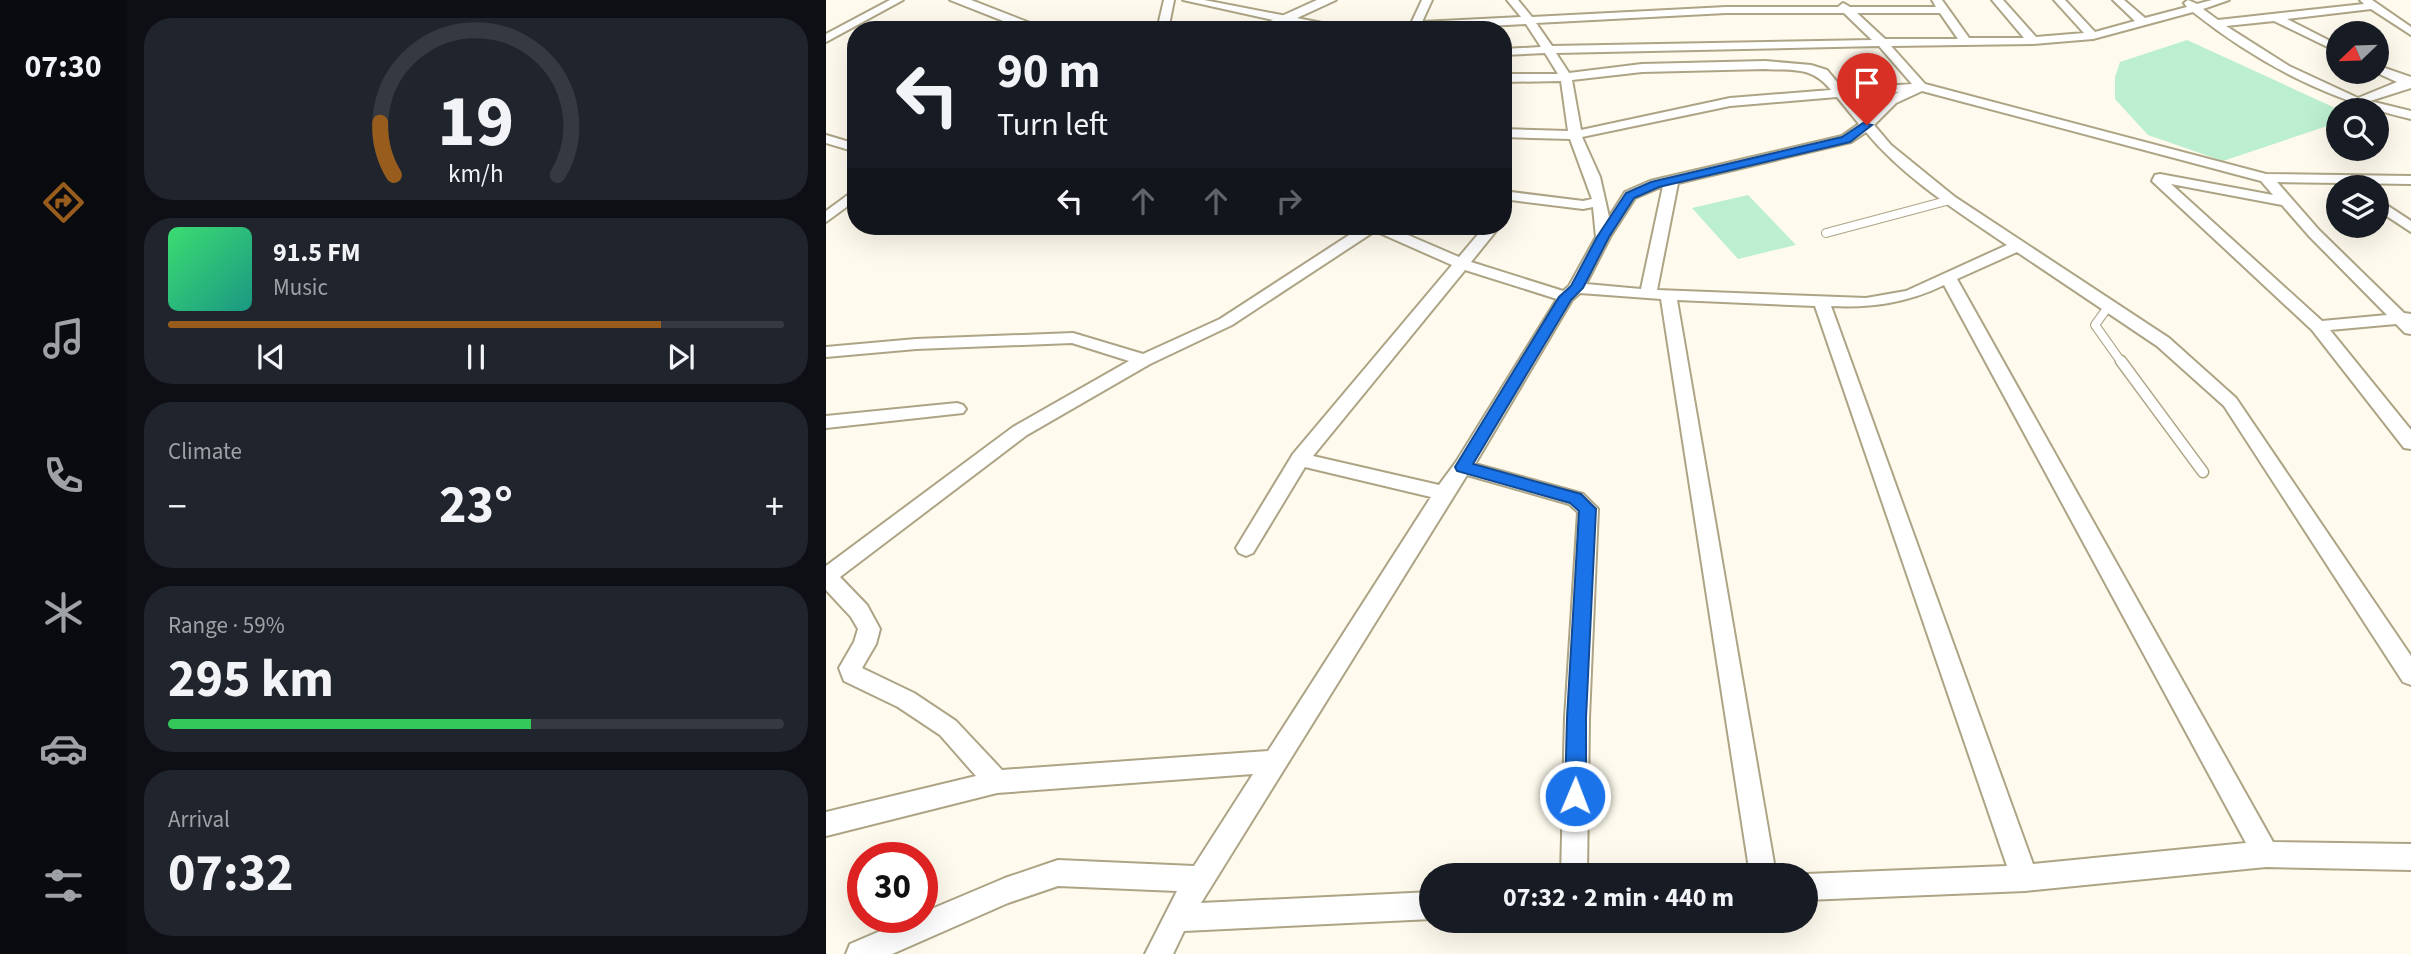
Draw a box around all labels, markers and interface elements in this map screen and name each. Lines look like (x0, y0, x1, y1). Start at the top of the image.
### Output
north arrow (2326, 21, 2389, 84)
map controls (2326, 21, 2389, 238)
text: 90 m (997, 37, 1101, 107)
text: 07:30 (24, 44, 102, 90)
icon: left (882, 49, 973, 140)
pin (1837, 53, 1897, 125)
icon: arrive (1848, 64, 1886, 102)
text: 19 (438, 70, 514, 174)
button: search (2326, 98, 2389, 161)
text: Turn left (997, 102, 1108, 148)
text: km/h (448, 156, 504, 192)
button: layers (2326, 175, 2389, 238)
icon: directions (39, 178, 88, 227)
icon: left (1051, 182, 1089, 220)
icon: ahead (1124, 182, 1162, 220)
icon: ahead (1197, 182, 1235, 220)
icon: right (1270, 182, 1308, 220)
text: 91.5 FM (273, 234, 361, 271)
text: Music (273, 271, 328, 304)
icon: music (39, 314, 88, 363)
icon: previous (252, 338, 290, 376)
icon: pause (457, 338, 495, 376)
icon: next (662, 338, 700, 376)
text: Climate (168, 435, 242, 468)
icon: phone (39, 451, 88, 500)
text: 23° (439, 469, 513, 543)
text: − (168, 480, 187, 534)
text: + (765, 480, 784, 534)
icon: climate (39, 588, 88, 637)
text: Range · 59% (168, 609, 285, 642)
text: 295 km (168, 643, 334, 717)
icon: car (39, 724, 88, 773)
position arrow (1538, 759, 1612, 833)
text: Arrival (168, 803, 230, 836)
text: 07:32 (168, 837, 293, 911)
speed limit sign: 30 (847, 842, 938, 933)
icon: filters (39, 861, 88, 910)
text: 07:32 · 2 min · 440 m (1503, 879, 1734, 916)

